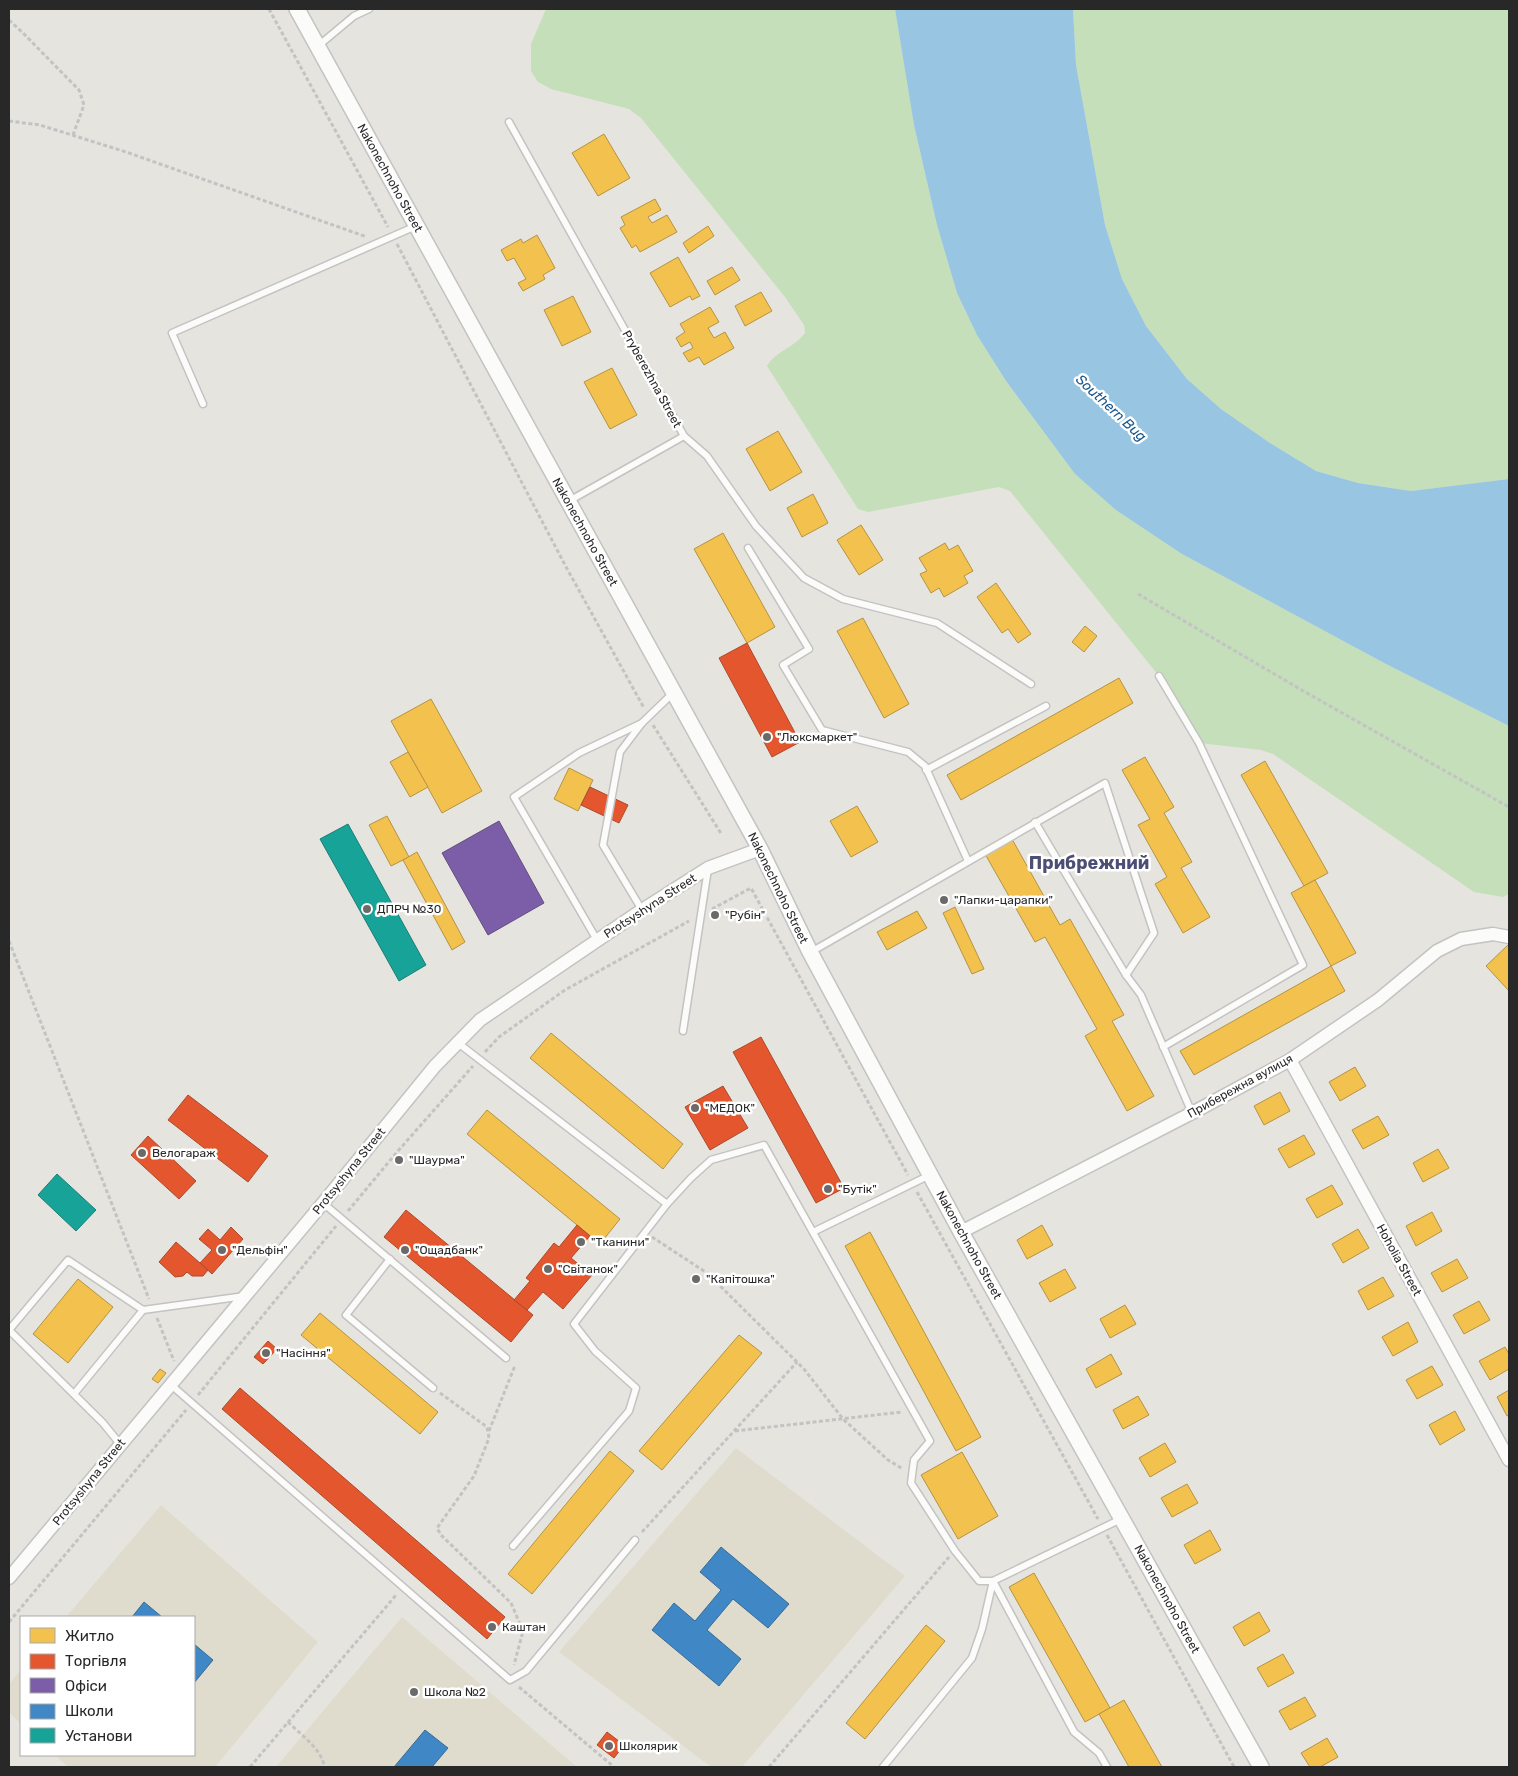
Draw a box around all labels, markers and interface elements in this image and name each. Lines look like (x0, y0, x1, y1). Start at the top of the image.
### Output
street label: Nakonechnoho Street (354, 121, 426, 235)
street label: Pryberezhna Street (619, 328, 685, 430)
water label: Southern Bug (1072, 371, 1150, 445)
street label: Nakonechnoho Street (549, 475, 621, 589)
place label: "Люксмаркет" (777, 730, 857, 744)
marker: "Люксмаркет" (761, 731, 773, 743)
street label: Nakonechnoho Street (745, 830, 811, 946)
district label: Прибрежний (1029, 852, 1149, 874)
street label: Protsyshyna Street (601, 871, 699, 941)
place label: "Лапки-царапки" (954, 893, 1053, 907)
marker: "Лапки-царапки" (938, 894, 950, 906)
place label: ДПРЧ №30 (377, 902, 441, 916)
marker: ДПРЧ №30 (361, 903, 373, 915)
place label: "Рубін" (725, 908, 765, 922)
marker: "Рубін" (709, 909, 721, 921)
street label: Прибережна вулиця (1185, 1051, 1295, 1121)
place label: "МЕДОК" (705, 1101, 755, 1115)
marker: "МЕДОК" (689, 1102, 701, 1114)
street label: Protsyshyna Street (310, 1125, 388, 1217)
place label: Велогараж (152, 1146, 216, 1160)
marker: Велогараж (136, 1147, 148, 1159)
place label: "Шаурма" (409, 1153, 465, 1167)
marker: "Шаурма" (393, 1154, 405, 1166)
place label: "Бутік" (838, 1182, 877, 1196)
marker: "Бутік" (822, 1183, 834, 1195)
street label: Nakonechnoho Street (933, 1188, 1005, 1302)
street label: Hoholia Street (1374, 1222, 1425, 1299)
place label: "Тканини" (591, 1235, 649, 1249)
marker: "Тканини" (575, 1236, 587, 1248)
place label: "Дельфін" (232, 1243, 288, 1257)
place label: "Ощадбанк" (415, 1243, 483, 1257)
marker: "Дельфін" (216, 1244, 228, 1256)
marker: "Ощадбанк" (399, 1244, 411, 1256)
place label: "Світанок" (558, 1262, 618, 1276)
marker: "Світанок" (542, 1263, 554, 1275)
place label: "Капітошка" (706, 1272, 775, 1286)
marker: "Капітошка" (690, 1273, 702, 1285)
place label: "Насіння" (276, 1346, 331, 1360)
marker: "Насіння" (260, 1347, 272, 1359)
street label: Protsyshyna Street (50, 1436, 128, 1528)
street label: Nakonechnoho Street (1131, 1542, 1203, 1656)
legend (20, 1616, 195, 1756)
place label: Каштан (502, 1620, 546, 1634)
marker: Каштан (486, 1621, 498, 1633)
text: Житло (65, 1627, 114, 1645)
text: Торгівля (65, 1652, 127, 1670)
text: Офіси (65, 1677, 107, 1695)
place label: Школа №2 (424, 1685, 486, 1699)
marker: Школа №2 (408, 1686, 420, 1698)
text: Школи (65, 1702, 113, 1720)
text: Установи (65, 1727, 132, 1745)
place label: Школярик (619, 1739, 678, 1753)
marker: Школярик (603, 1740, 615, 1752)

